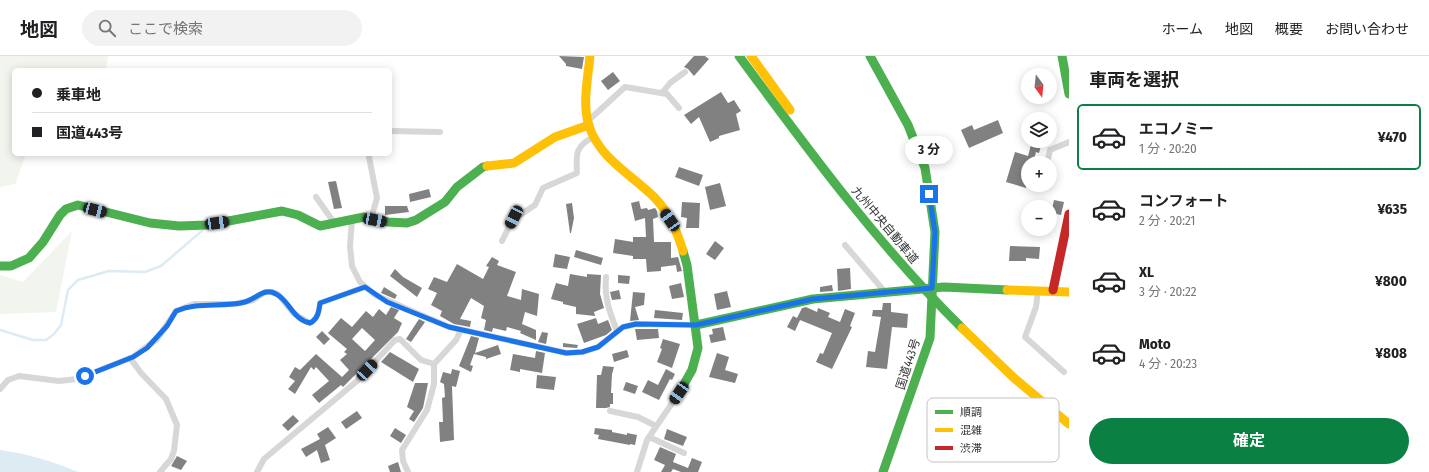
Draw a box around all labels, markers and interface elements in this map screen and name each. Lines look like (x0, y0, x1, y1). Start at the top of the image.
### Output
search box (82, 10, 362, 46)
icon: search (96, 17, 118, 39)
text: 地図 (20, 18, 58, 41)
text: ここで検索 (128, 20, 203, 38)
text: ホーム (1161, 21, 1203, 38)
text: 地図 (1225, 21, 1253, 38)
text: 概要 (1275, 21, 1303, 38)
text: お問い合わせ (1325, 21, 1409, 38)
north arrow (1021, 68, 1057, 104)
map controls (1021, 68, 1057, 236)
text: 車両を選択 (1089, 69, 1179, 91)
text: 乗車地 (56, 86, 101, 104)
button: layers (1021, 112, 1057, 148)
icon: car (1091, 119, 1127, 155)
text: エコノミー (1139, 120, 1214, 138)
text: 国道443号 (56, 124, 123, 142)
text: ¥470 (1378, 128, 1407, 146)
callout: 3 分 (905, 136, 953, 164)
text: 1 分 · 20:20 (1139, 141, 1197, 156)
text: 3 分 (918, 142, 940, 157)
button: + (1021, 156, 1057, 192)
street label: 九州中央自動車道 (849, 184, 921, 266)
route end (920, 185, 938, 203)
icon: car (1091, 191, 1127, 227)
text: コンフォート (1139, 192, 1229, 210)
button: − (1021, 200, 1057, 236)
text: ¥635 (1378, 200, 1407, 218)
car (82, 201, 108, 219)
car (503, 204, 525, 230)
car (658, 207, 682, 233)
car (362, 212, 388, 228)
text: 2 分 · 20:21 (1139, 213, 1195, 228)
car (204, 215, 230, 231)
icon: car (1091, 263, 1127, 299)
text: XL (1139, 263, 1154, 281)
text: ¥800 (1375, 272, 1407, 290)
text: 3 分 · 20:22 (1139, 284, 1197, 299)
icon: car (1091, 335, 1127, 371)
text: Moto (1139, 335, 1171, 353)
street label: 国道443号 (893, 337, 923, 391)
text: ¥808 (1375, 344, 1407, 362)
text: 4 分 · 20:23 (1139, 356, 1197, 371)
car (354, 357, 380, 383)
route start (76, 367, 94, 385)
car (667, 380, 691, 406)
legend (927, 398, 1059, 462)
text: 順調 (960, 406, 982, 419)
button: 確定 (1089, 418, 1409, 464)
text: 混雑 (960, 424, 982, 437)
text: 渋滞 (960, 442, 982, 455)

